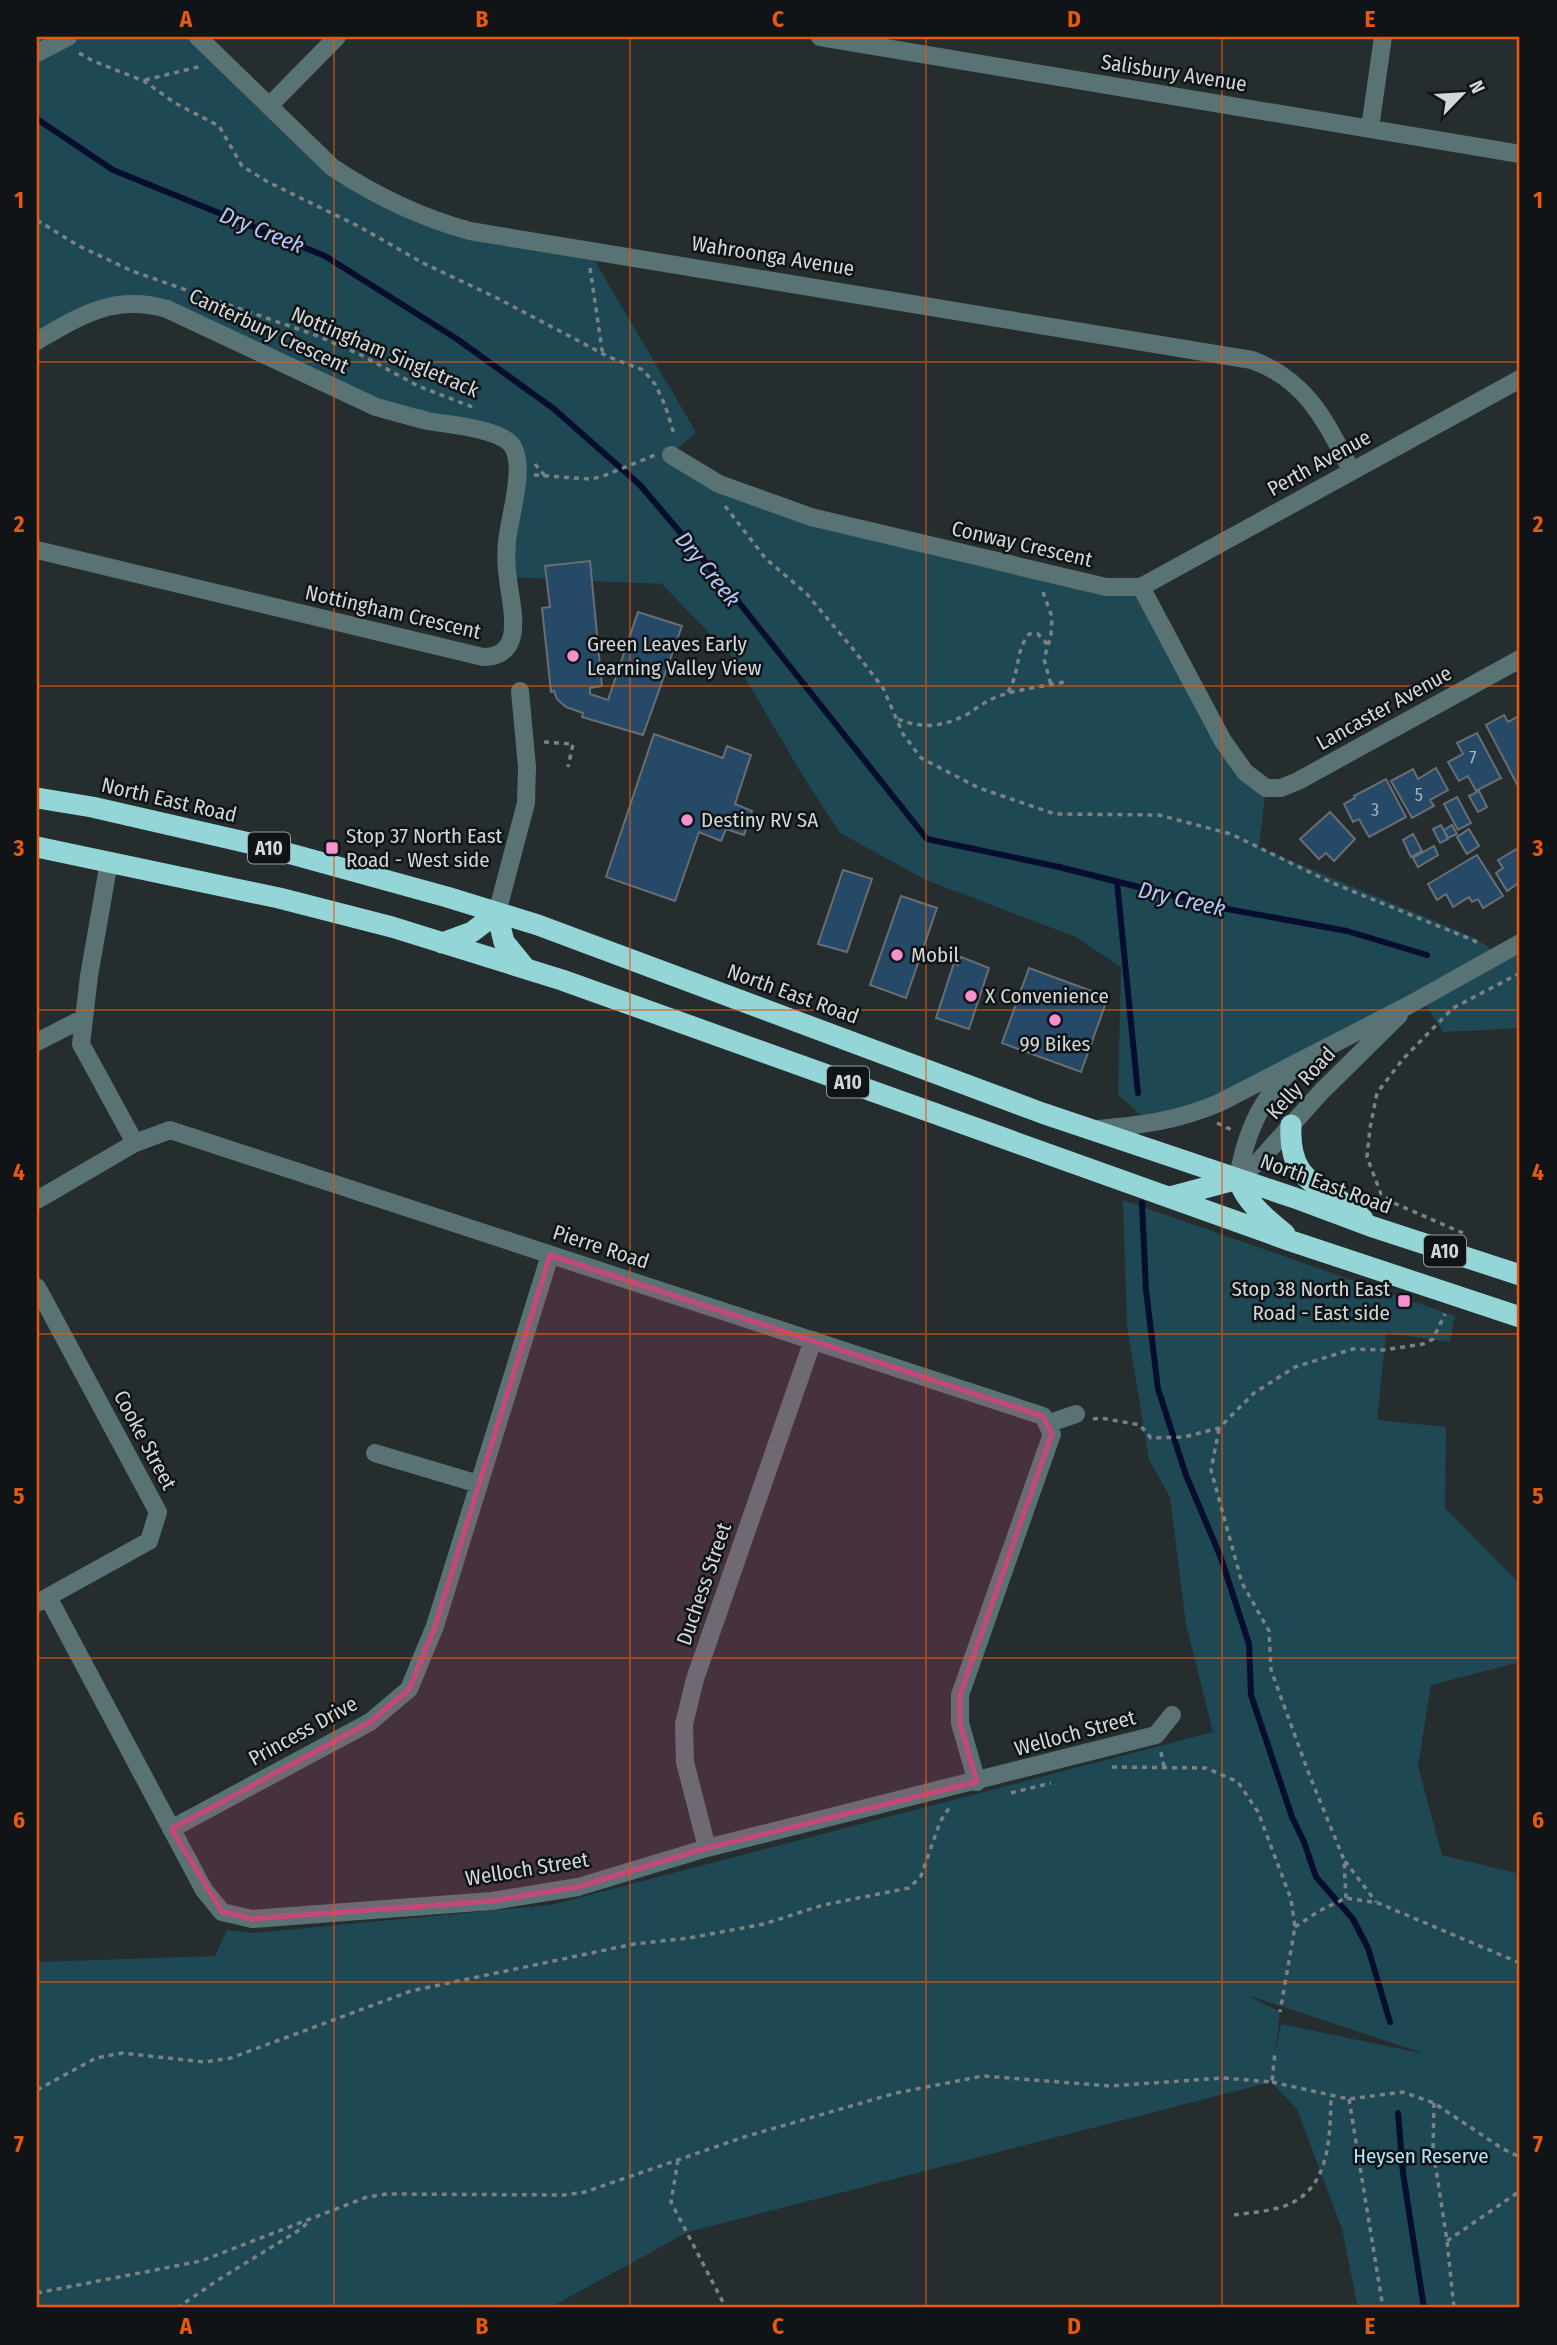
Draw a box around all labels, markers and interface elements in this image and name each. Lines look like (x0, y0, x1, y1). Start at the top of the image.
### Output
text: A (179, 5, 193, 33)
text: B (476, 5, 489, 33)
text: C (772, 5, 784, 33)
text: D (1067, 5, 1081, 33)
text: E (1365, 5, 1376, 33)
street label: Salisbury Avenue (1099, 49, 1249, 97)
north arrow (1428, 60, 1498, 130)
text: N (1464, 77, 1490, 97)
text: 1 (14, 186, 24, 214)
text: 1 (1533, 186, 1543, 214)
water label: Dry Creek (216, 200, 308, 260)
street label: Wahroonga Avenue (690, 230, 856, 282)
street label: Canterbury Crescent (185, 283, 353, 379)
street label: Nottingham Singletrack (287, 301, 483, 403)
street label: Perth Avenue (1263, 424, 1375, 502)
text: 2 (13, 510, 25, 538)
text: 2 (1532, 510, 1544, 538)
street label: Conway Crescent (949, 515, 1095, 573)
water label: Dry Creek (669, 526, 747, 612)
street label: Nottingham Crescent (303, 579, 484, 645)
place label: Green Leaves Early Learning Valley View (587, 631, 762, 681)
marker: Green Leaves Early Learning Valley View (565, 648, 581, 664)
street label: Lancaster Avenue (1312, 660, 1456, 756)
house number: 7 (1469, 747, 1477, 769)
street label: North East Road (99, 772, 239, 828)
house number: 5 (1415, 784, 1423, 806)
house number: 3 (1371, 799, 1379, 821)
place label: Destiny RV SA (701, 807, 818, 833)
marker: Destiny RV SA (679, 812, 695, 828)
place label: Stop 37 North East Road - West side (346, 823, 503, 873)
road number: A10 (248, 832, 290, 863)
text: 3 (13, 834, 25, 862)
text: 3 (1532, 834, 1544, 862)
marker: Stop 37 North East Road - West side (324, 840, 340, 856)
water label: Dry Creek (1136, 875, 1228, 923)
place label: Mobil (911, 942, 959, 968)
marker: Mobil (889, 947, 905, 963)
street label: North East Road (724, 958, 862, 1030)
place label: X Convenience (985, 983, 1109, 1009)
marker: X Convenience (963, 988, 979, 1004)
marker: 99 Bikes (1047, 1012, 1063, 1028)
place label: 99 Bikes (1019, 1031, 1091, 1057)
street label: Kelly Road (1261, 1041, 1341, 1125)
road number: A10 (827, 1066, 869, 1098)
street label: North East Road (1257, 1148, 1395, 1220)
text: 4 (13, 1158, 25, 1186)
text: 4 (1532, 1158, 1544, 1186)
street label: Pierre Road (550, 1219, 652, 1275)
road number: A10 (1424, 1236, 1466, 1266)
place label: Stop 38 North East Road - East side (1231, 1276, 1390, 1326)
marker: Stop 38 North East Road - East side (1396, 1293, 1412, 1309)
street label: Cooke Street (108, 1386, 182, 1494)
text: 5 (13, 1482, 25, 1510)
text: 5 (1532, 1482, 1544, 1510)
street label: Duchess Street (671, 1519, 737, 1649)
street label: Princess Drive (244, 1690, 362, 1772)
street label: Welloch Street (1011, 1704, 1139, 1762)
text: 6 (13, 1806, 25, 1834)
text: 6 (1532, 1806, 1544, 1834)
street label: Welloch Street (463, 1846, 591, 1892)
text: 7 (14, 2130, 24, 2158)
text: 7 (1533, 2130, 1543, 2158)
park label: Heysen Reserve (1353, 2143, 1489, 2169)
text: A (179, 2312, 193, 2340)
text: B (476, 2312, 489, 2340)
text: C (772, 2312, 784, 2340)
text: D (1067, 2312, 1081, 2340)
text: E (1365, 2312, 1376, 2340)

